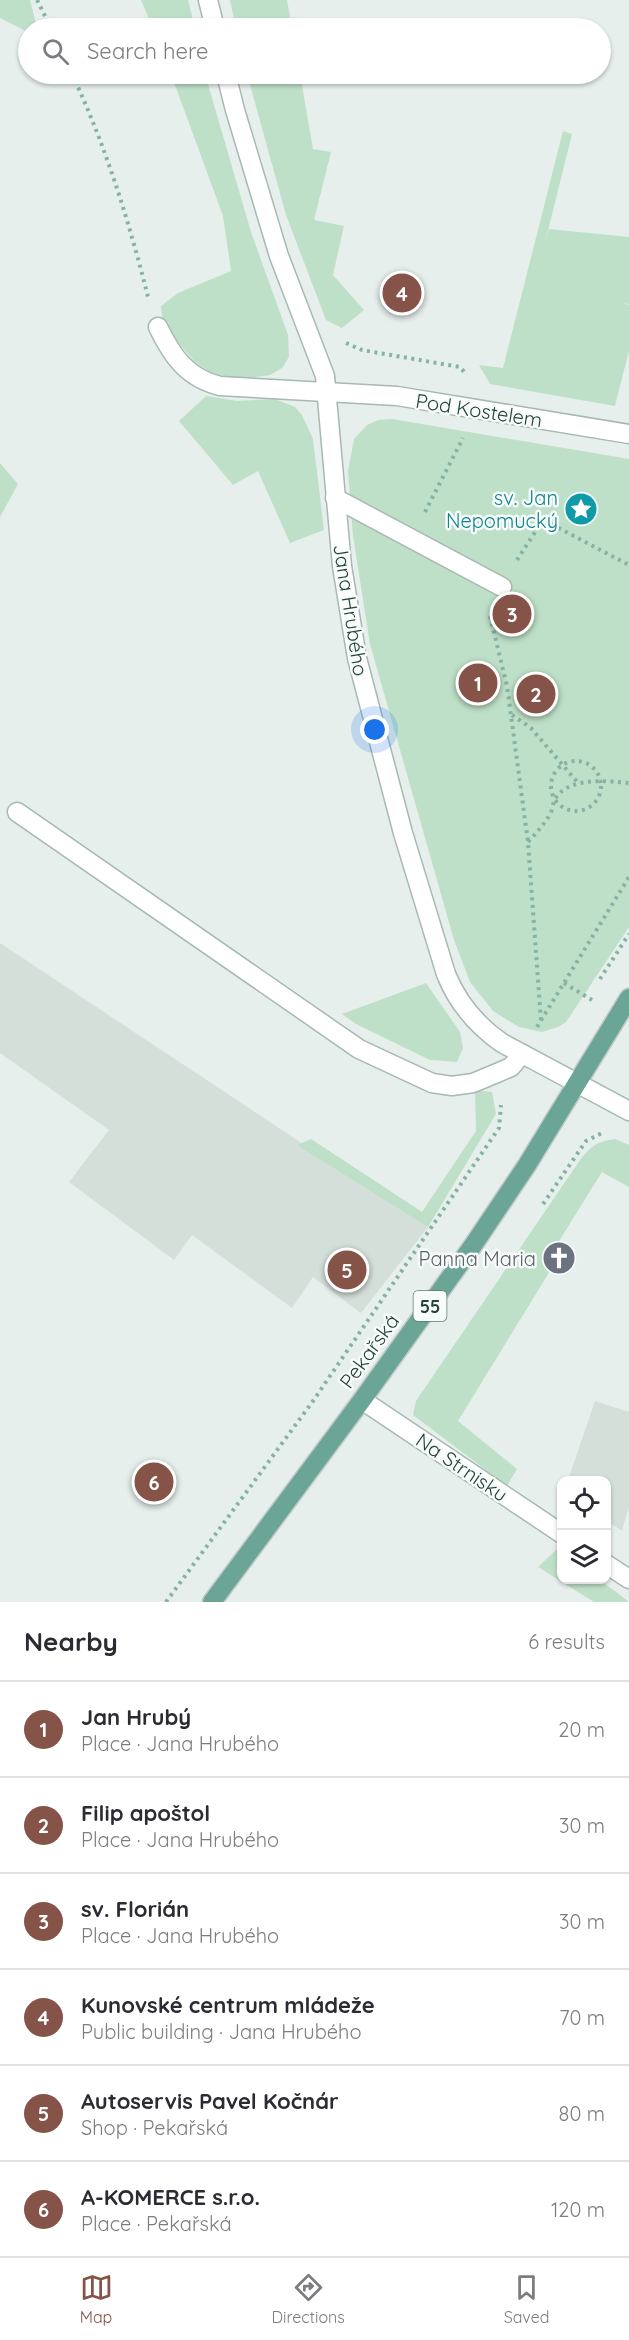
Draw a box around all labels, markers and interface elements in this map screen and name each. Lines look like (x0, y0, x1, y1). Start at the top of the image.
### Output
search box (18, 18, 611, 84)
icon: search (39, 35, 72, 68)
text: Search here (87, 37, 208, 65)
pin: 4 (382, 270, 422, 316)
street label: Pod Kostelem (414, 388, 544, 432)
place label: sv. Jan Nepomucký (446, 485, 558, 533)
place icon: sv. Jan Nepomucký (563, 491, 599, 527)
street label: Jana Hrubého (328, 542, 374, 678)
pin: 3 (492, 592, 532, 636)
pin: 1 (458, 660, 498, 706)
pin: 2 (516, 672, 556, 716)
your location (360, 715, 389, 744)
church icon: Panna Maria (541, 1240, 577, 1276)
place label: Panna Maria (419, 1246, 536, 1271)
pin: 5 (328, 1248, 366, 1292)
road number: 55 (414, 1291, 446, 1321)
street label: Pekařská (334, 1309, 404, 1393)
street label: Na Strnisku (411, 1427, 513, 1507)
pin: 6 (134, 1460, 174, 1504)
map controls (557, 1476, 611, 1584)
button: locate (557, 1476, 611, 1530)
button: layers (557, 1530, 611, 1584)
text: Nearby (24, 1625, 118, 1658)
text: 6 results (528, 1629, 605, 1654)
text: Jan Hrubý (81, 1703, 191, 1731)
text: 1 (40, 1717, 47, 1742)
text: 20 m (558, 1717, 605, 1742)
text: Place · Jana Hrubého (81, 1731, 279, 1756)
text: Filip apoštol (81, 1799, 210, 1827)
text: 2 (38, 1813, 49, 1838)
text: 30 m (559, 1813, 605, 1838)
text: Place · Jana Hrubého (81, 1827, 279, 1852)
text: sv. Florián (81, 1895, 189, 1923)
text: 3 (38, 1909, 49, 1934)
text: 30 m (559, 1909, 605, 1934)
text: Place · Jana Hrubého (81, 1923, 279, 1948)
text: Kunovské centrum mládeže (81, 1991, 375, 2019)
text: 4 (38, 2005, 49, 2030)
text: 70 m (559, 2005, 605, 2030)
text: Public building · Jana Hrubého (81, 2019, 362, 2044)
text: Autoservis Pavel Kočnár (81, 2087, 339, 2115)
text: 5 (38, 2101, 49, 2126)
text: 80 m (559, 2101, 605, 2126)
text: Shop · Pekařská (81, 2115, 228, 2140)
text: A-KOMERCE s.r.o. (81, 2183, 260, 2211)
text: 6 (38, 2197, 49, 2222)
text: 120 m (551, 2197, 605, 2222)
text: Place · Pekařská (81, 2211, 232, 2236)
tab: Map (80, 2271, 113, 2327)
tab: Directions (272, 2271, 345, 2327)
tab: Saved (504, 2271, 549, 2327)

